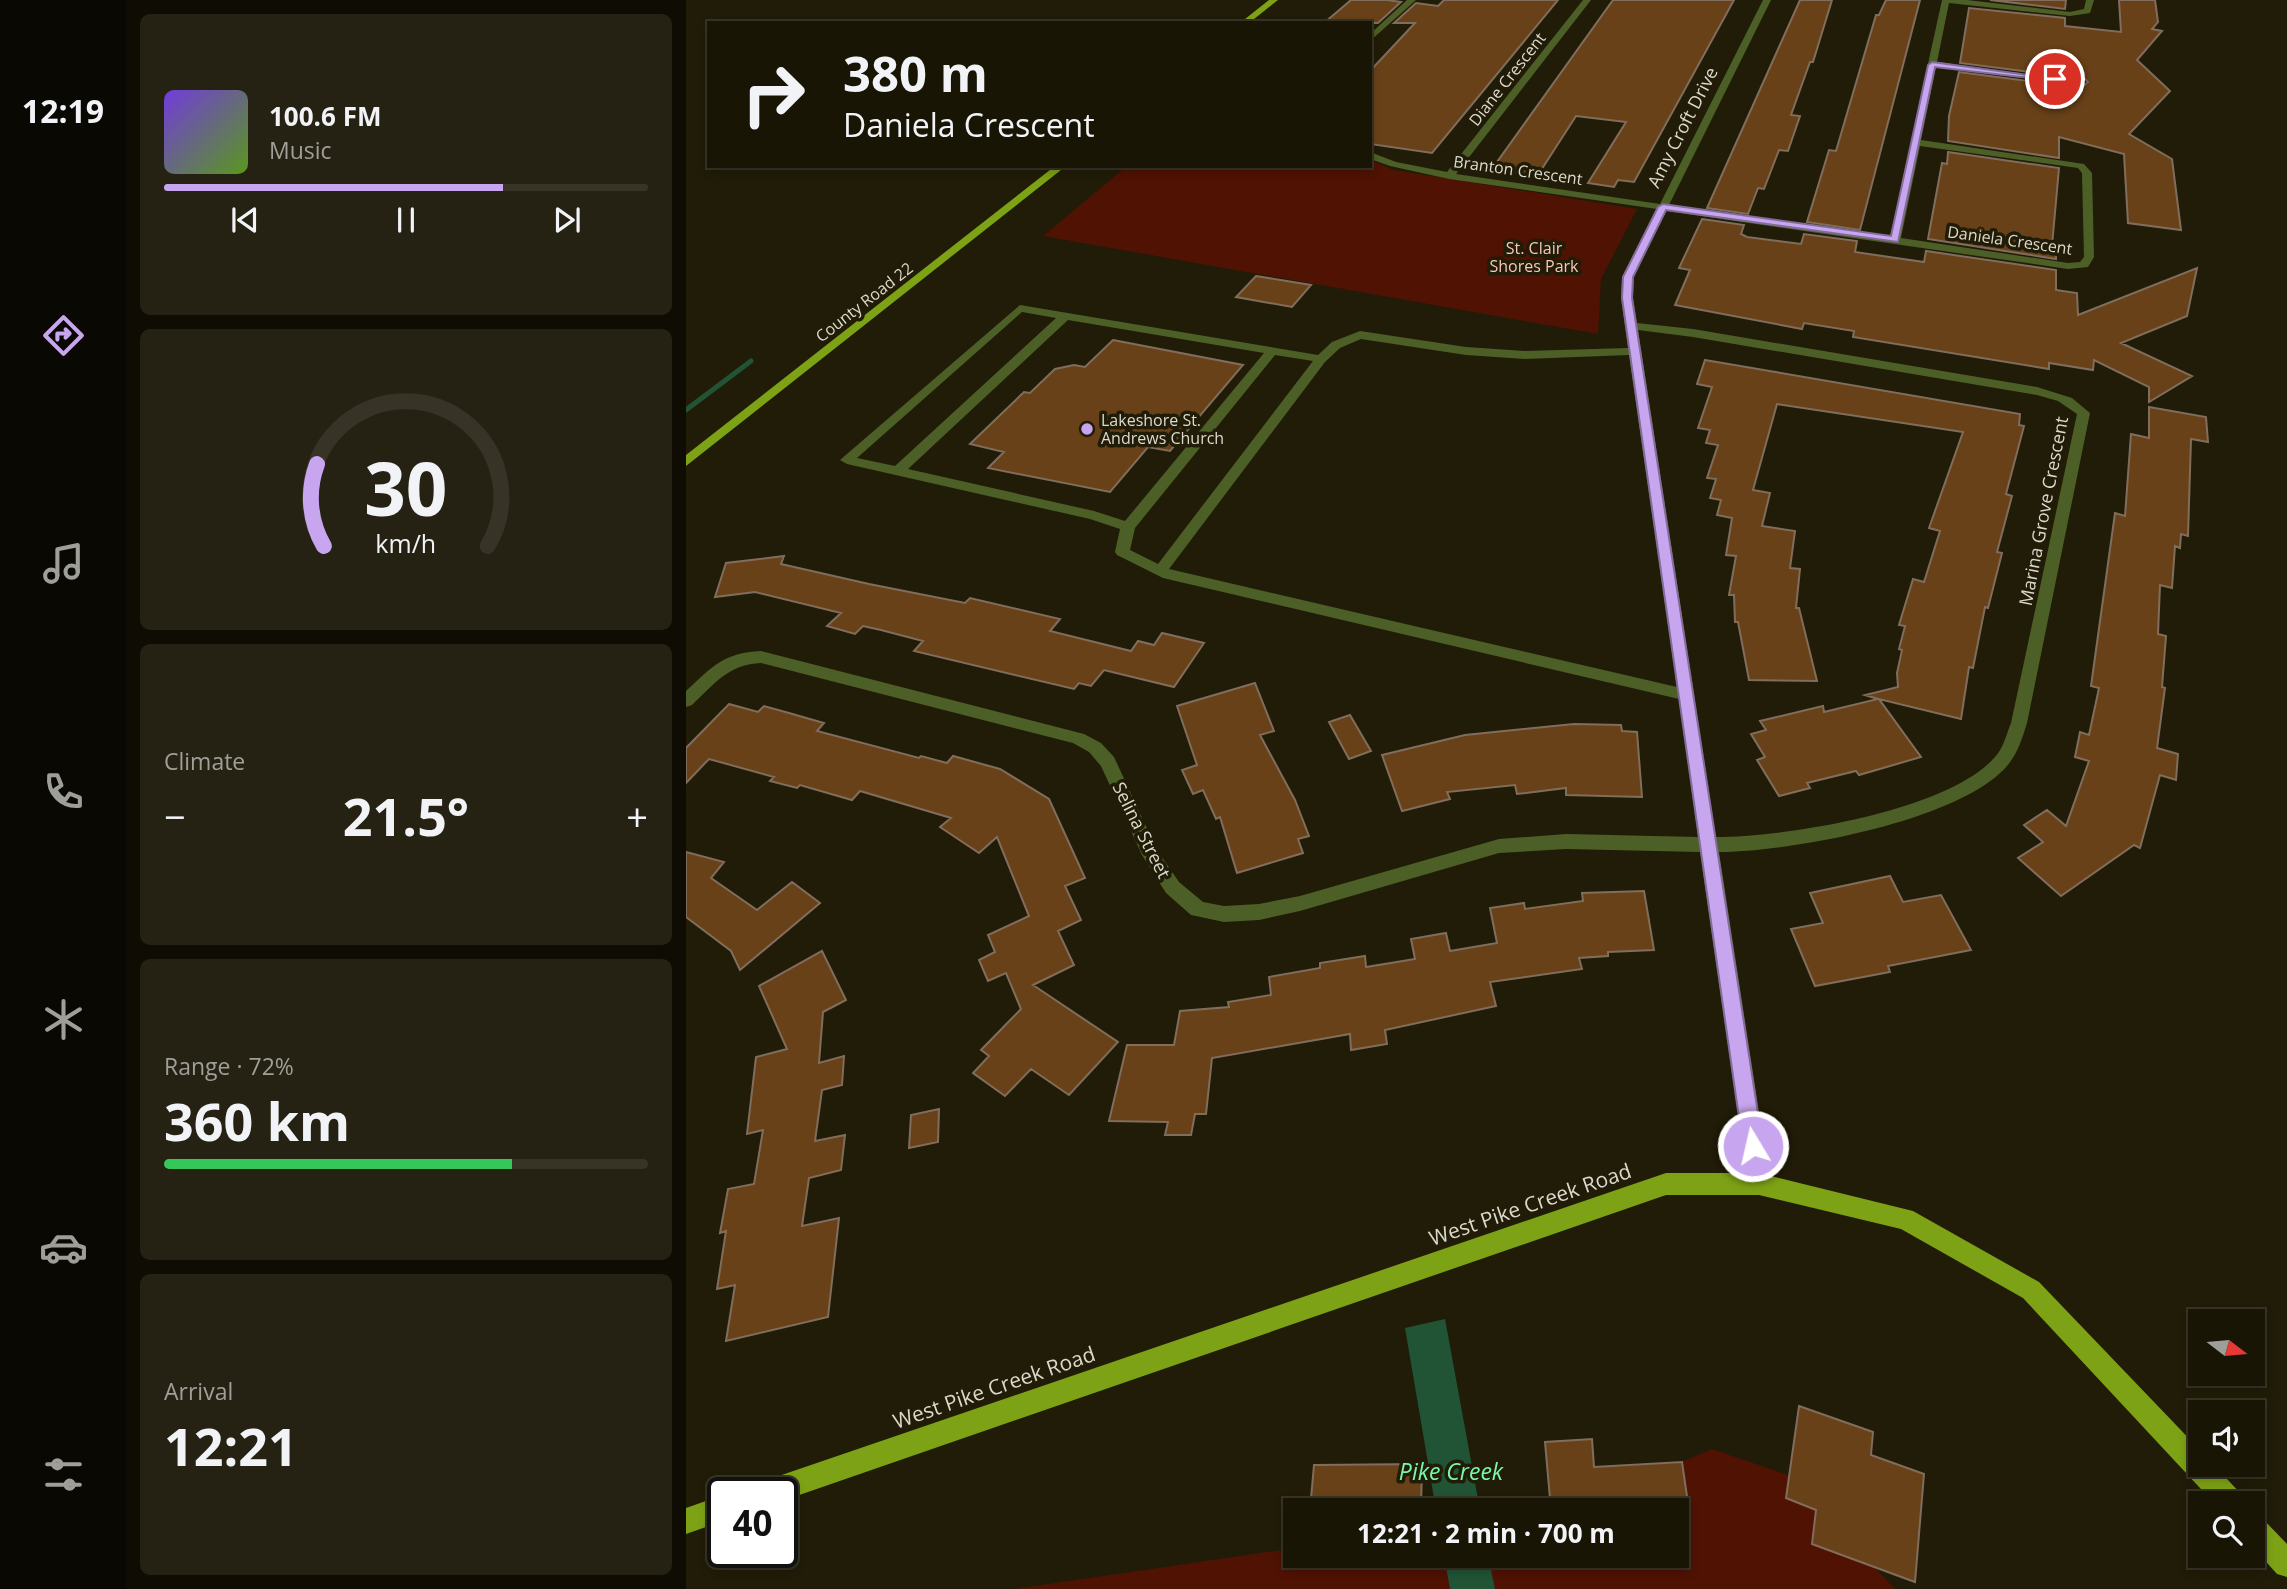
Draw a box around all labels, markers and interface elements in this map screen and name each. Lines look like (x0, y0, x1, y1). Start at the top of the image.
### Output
street label: Diane Crescent (1464, 28, 1551, 130)
text: 380 m (843, 40, 988, 106)
icon: right (728, 49, 819, 140)
pin (2025, 49, 2085, 109)
icon: arrive (2036, 60, 2074, 98)
street label: Amy Croft Drive (1641, 63, 1723, 191)
text: 12:19 (22, 89, 104, 132)
text: 100.6 FM (269, 98, 381, 134)
text: Daniela Crescent (843, 103, 1095, 146)
text: Music (269, 134, 332, 166)
street label: Branton Crescent (1452, 150, 1584, 190)
icon: previous (226, 201, 264, 239)
icon: pause (387, 201, 425, 239)
icon: next (548, 201, 586, 239)
street label: Daniela Crescent (1946, 220, 2074, 260)
park label: St. Clair Shores Park (1490, 237, 1579, 277)
street label: County Road 22 (811, 257, 917, 347)
icon: directions (39, 311, 88, 360)
place label: Lakeshore St. Andrews Church (1101, 409, 1224, 449)
street label: Marina Grove Crescent (2013, 414, 2073, 608)
marker: Lakeshore St. Andrews Church (1079, 421, 1095, 437)
text: 30 (364, 438, 448, 537)
text: km/h (376, 525, 436, 559)
icon: music (39, 539, 88, 588)
text: Climate (164, 745, 245, 777)
icon: phone (39, 767, 88, 816)
street label: Selina Street (1107, 778, 1177, 882)
text: 21.5° (343, 780, 469, 851)
text: − (164, 790, 186, 842)
text: + (626, 790, 648, 842)
icon: climate (39, 995, 88, 1044)
text: Range · 72% (164, 1050, 294, 1082)
text: 360 km (164, 1085, 350, 1156)
position arrow (1716, 1109, 1790, 1183)
street label: West Pike Creek Road (1425, 1156, 1635, 1252)
icon: car (39, 1223, 88, 1272)
north arrow (2188, 1309, 2264, 1386)
map controls (2188, 1309, 2265, 1568)
street label: West Pike Creek Road (889, 1339, 1099, 1435)
text: Arrival (164, 1375, 233, 1407)
button: sound (2188, 1400, 2265, 1477)
text: 12:21 (164, 1410, 298, 1481)
icon: filters (39, 1450, 88, 1499)
water label: Pike Creek (1399, 1455, 1504, 1487)
speed limit sign: 40 (707, 1477, 798, 1568)
button: search (2188, 1491, 2265, 1568)
text: 12:21 · 2 min · 700 m (1357, 1515, 1615, 1551)

